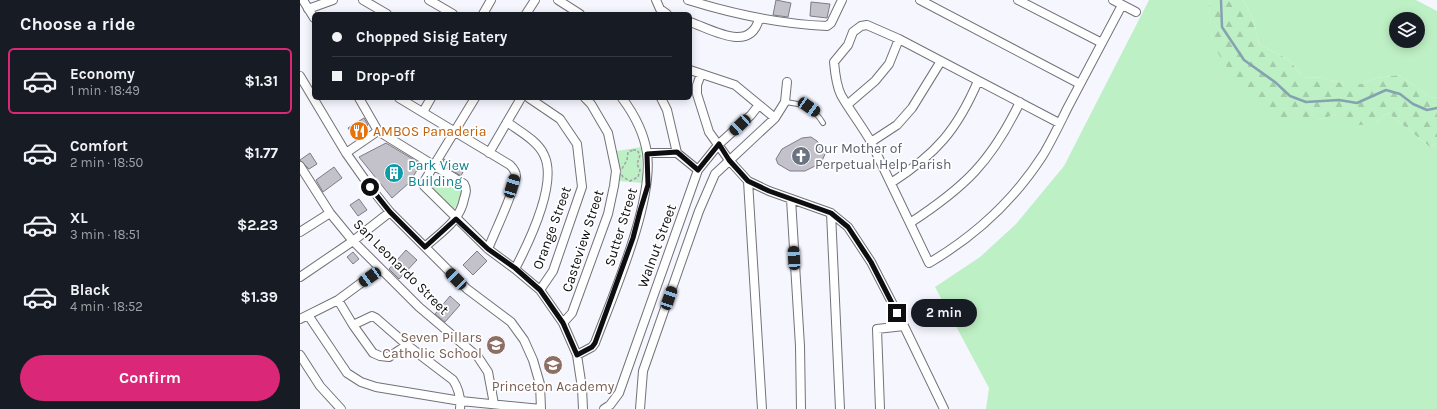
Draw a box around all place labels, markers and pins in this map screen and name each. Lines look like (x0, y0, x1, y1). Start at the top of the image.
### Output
restaurant icon: AMBOS Panaderia (348, 120, 370, 142)
place label: AMBOS Panaderia (373, 123, 486, 140)
place label: Our Mother of Perpetual Help Parish (815, 140, 952, 173)
church icon: Our Mother of Perpetual Help Parish (790, 145, 812, 167)
place label: Park View Building (408, 157, 469, 190)
building icon: Park View Building (383, 162, 405, 184)
place label: Seven Pillars Catholic School (382, 329, 482, 362)
school or university icon: Seven Pillars Catholic School (485, 334, 507, 356)
school or university icon: Princeton Academy (542, 354, 564, 376)
place label: Princeton Academy (492, 378, 615, 395)

